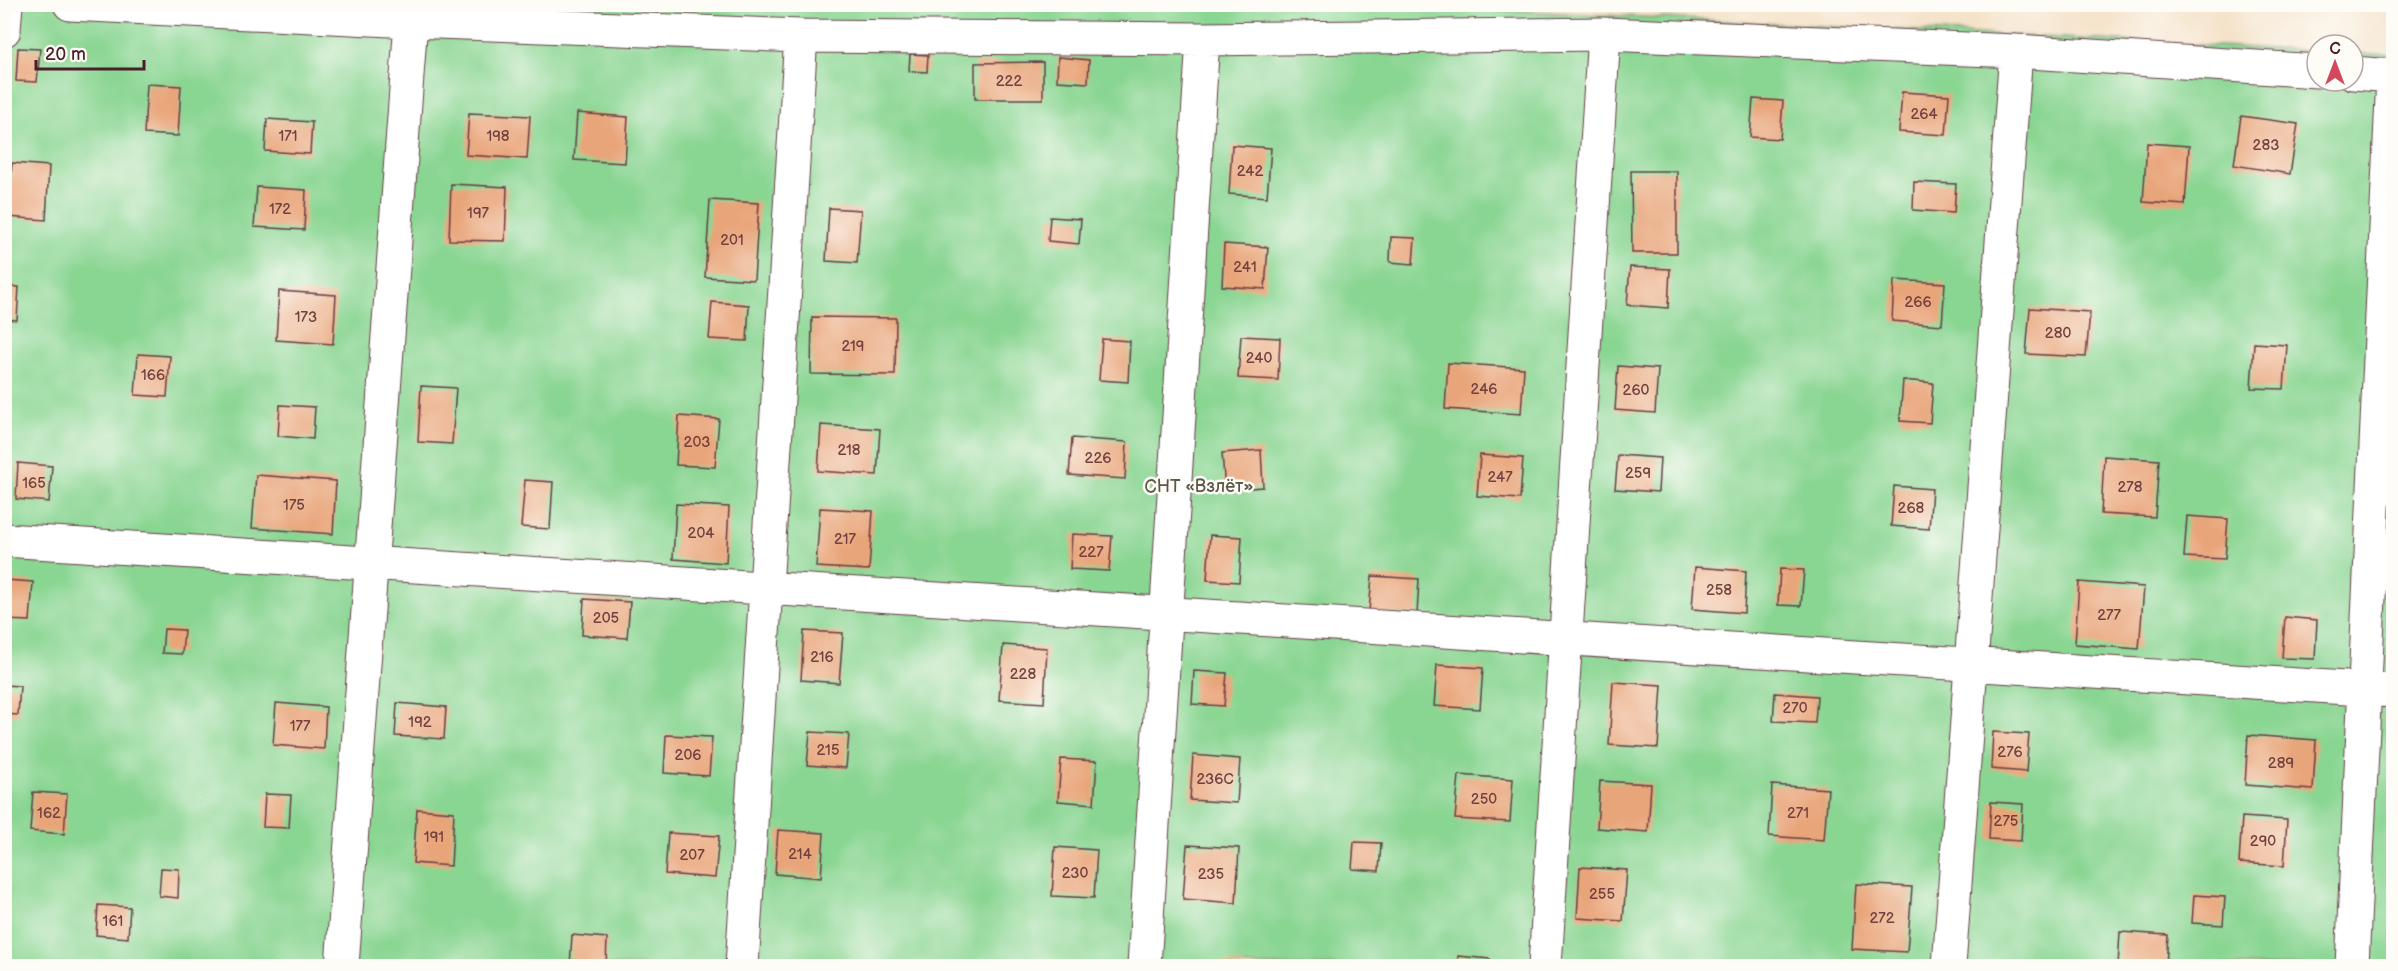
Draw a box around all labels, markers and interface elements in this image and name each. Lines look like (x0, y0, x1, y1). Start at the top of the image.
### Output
scale bar (36, 33, 144, 71)
north arrow (2305, 33, 2365, 93)
text: С (2329, 40, 2341, 59)
text: 20 m (45, 44, 86, 65)
house number: 222 (996, 72, 1022, 91)
house number: 264 (1910, 105, 1938, 124)
house number: 171 (279, 127, 297, 146)
house number: 198 (486, 127, 510, 146)
house number: 283 (2253, 136, 2279, 155)
house number: 242 (1237, 162, 1263, 181)
house number: 172 (269, 200, 291, 219)
house number: 197 (467, 204, 490, 223)
house number: 201 (720, 231, 744, 250)
house number: 241 (1233, 258, 1257, 277)
house number: 266 (1904, 293, 1932, 312)
house number: 173 (295, 308, 317, 327)
house number: 280 (2045, 324, 2071, 343)
house number: 219 (841, 337, 865, 356)
house number: 240 (1246, 349, 1272, 368)
house number: 166 (141, 366, 165, 385)
house number: 246 (1471, 380, 1497, 399)
house number: 260 (1623, 381, 1650, 400)
house number: 203 (684, 433, 710, 452)
house number: 218 (837, 441, 861, 460)
house number: 226 (1085, 449, 1111, 468)
house number: 259 (1625, 464, 1651, 483)
house number: 247 (1487, 468, 1513, 487)
house number: 165 (22, 474, 46, 493)
park label: СНТ «Взлёт» (1145, 476, 1253, 497)
house number: 278 (2118, 478, 2143, 497)
house number: 175 (283, 496, 305, 515)
house number: 268 (1898, 499, 1925, 518)
house number: 204 (688, 524, 714, 543)
house number: 217 (834, 530, 857, 549)
house number: 227 (1078, 543, 1104, 562)
house number: 258 (1706, 581, 1732, 600)
house number: 277 (2097, 606, 2121, 625)
house number: 205 (593, 609, 619, 628)
house number: 216 (810, 648, 834, 667)
house number: 228 (1010, 665, 1036, 684)
house number: 270 (1782, 699, 1808, 718)
house number: 192 (408, 713, 432, 732)
house number: 177 (290, 717, 311, 736)
house number: 215 (816, 741, 840, 760)
house number: 276 (1997, 743, 2023, 762)
house number: 206 (675, 746, 701, 765)
house number: 289 (2268, 754, 2294, 773)
house number: 236С (1196, 770, 1234, 789)
house number: 250 (1471, 790, 1497, 809)
house number: 162 (37, 804, 61, 823)
house number: 271 (1787, 804, 1809, 823)
house number: 275 (1994, 812, 2018, 831)
house number: 191 (424, 828, 444, 847)
house number: 290 (2250, 832, 2276, 851)
house number: 214 (788, 845, 812, 864)
house number: 207 (679, 846, 705, 865)
house number: 230 (1062, 864, 1088, 883)
house number: 235 (1198, 865, 1224, 884)
house number: 255 (1589, 885, 1615, 904)
house number: 272 (1869, 909, 1895, 928)
house number: 161 (103, 912, 123, 931)

